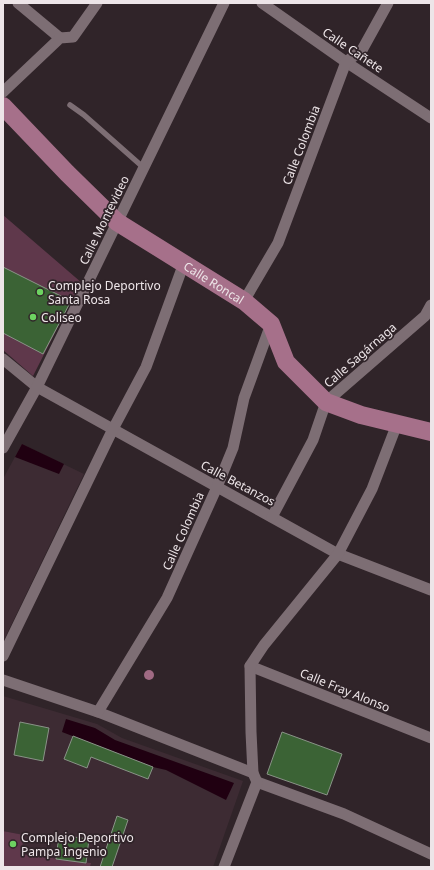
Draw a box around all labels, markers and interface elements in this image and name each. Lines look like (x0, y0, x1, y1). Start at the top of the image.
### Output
street label: Calle Cañete (319, 23, 387, 77)
street label: Calle Colombia (278, 103, 324, 187)
street label: Calle Montevideo (75, 172, 133, 268)
street label: Calle Roncal (181, 257, 248, 308)
place label: Complejo Deportivo Santa Rosa (48, 277, 161, 308)
marker: Complejo Deportivo Santa Rosa (35, 287, 45, 297)
place label: Coliseo (41, 309, 82, 326)
marker: Coliseo (28, 312, 38, 322)
street label: Calle Sagárnaga (320, 319, 400, 391)
street label: Calle Betanzos (198, 456, 278, 510)
street label: Calle Colombia (158, 489, 208, 573)
street label: Calle Fray Alonso (297, 664, 393, 716)
place label: Complejo Deportivo Pampa Ingenio (21, 829, 134, 860)
marker: Complejo Deportivo Pampa Ingenio (8, 839, 18, 849)

